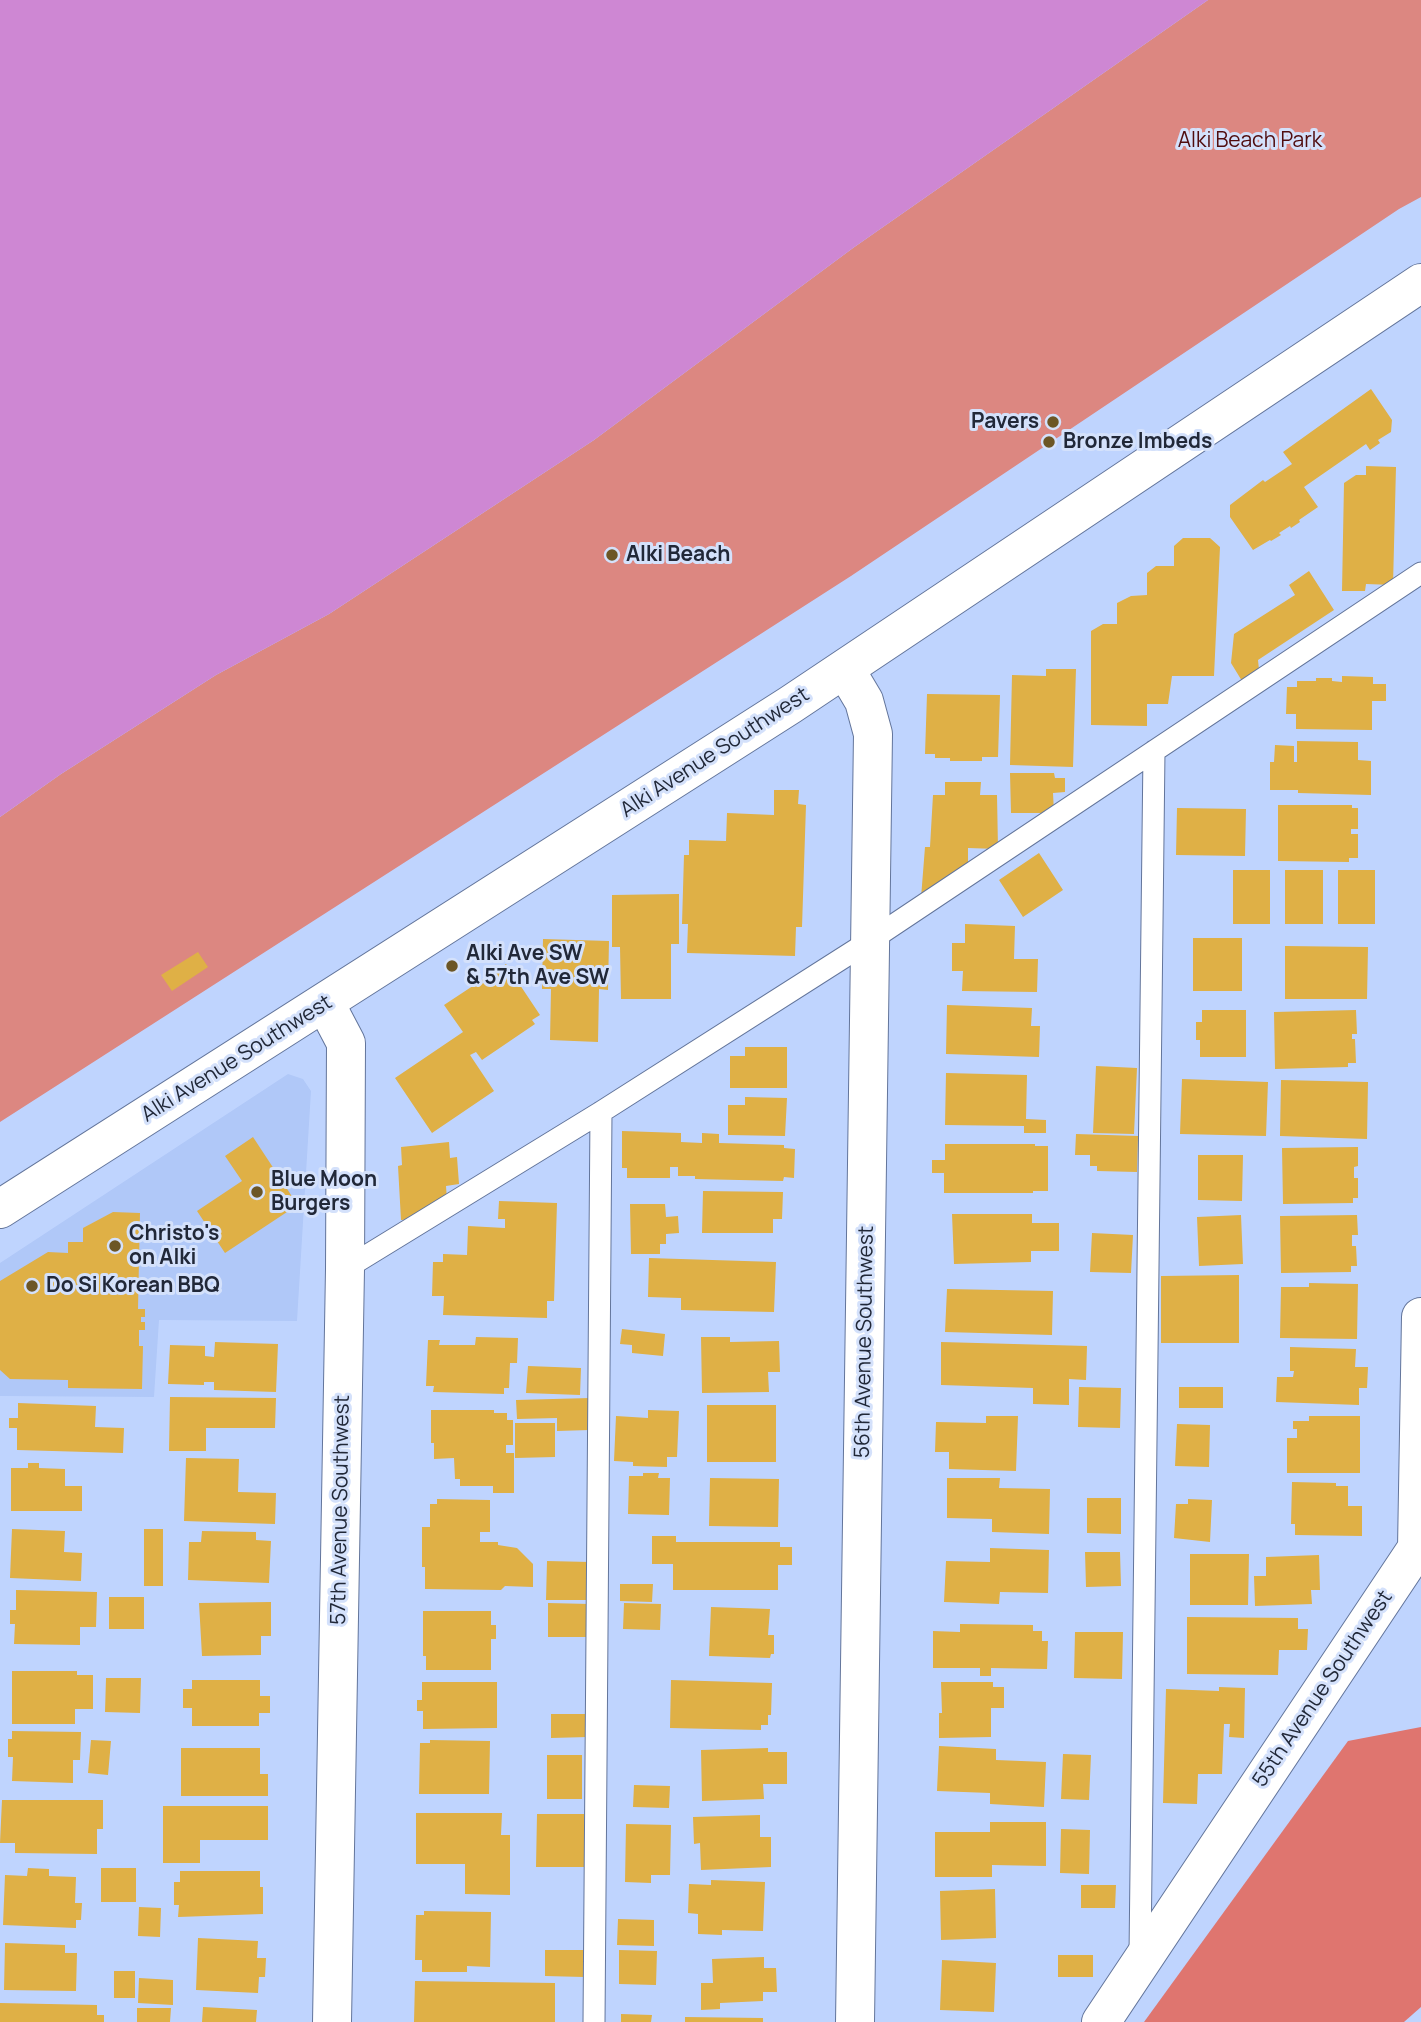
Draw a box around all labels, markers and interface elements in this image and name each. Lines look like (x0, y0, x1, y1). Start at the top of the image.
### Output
park label: Alki Beach Park (1178, 128, 1322, 154)
place label: Pavers (971, 409, 1039, 435)
marker: Pavers (1045, 414, 1061, 430)
place label: Bronze Imbeds (1063, 429, 1212, 455)
marker: Bronze Imbeds (1041, 434, 1057, 450)
place label: Alki Beach (626, 542, 730, 568)
marker: Alki Beach (604, 547, 620, 563)
street label: Alki Avenue Southwest (616, 683, 814, 823)
place label: Alki Ave SW & 57th Ave SW (466, 941, 609, 991)
marker: Alki Ave SW & 57th Ave SW (444, 958, 460, 974)
street label: Alki Avenue Southwest (137, 990, 337, 1128)
place label: Blue Moon Burgers (271, 1167, 377, 1217)
marker: Blue Moon Burgers (249, 1184, 265, 1200)
place label: Christo's on Alki (129, 1221, 219, 1271)
street label: 56th Avenue Southwest (850, 1226, 880, 1458)
marker: Christo's on Alki (107, 1238, 123, 1254)
place label: Do Si Korean BBQ (46, 1273, 220, 1299)
marker: Do Si Korean BBQ (24, 1278, 40, 1294)
street label: 57th Avenue Southwest (326, 1395, 356, 1625)
street label: 55th Avenue Southwest (1248, 1586, 1398, 1792)

